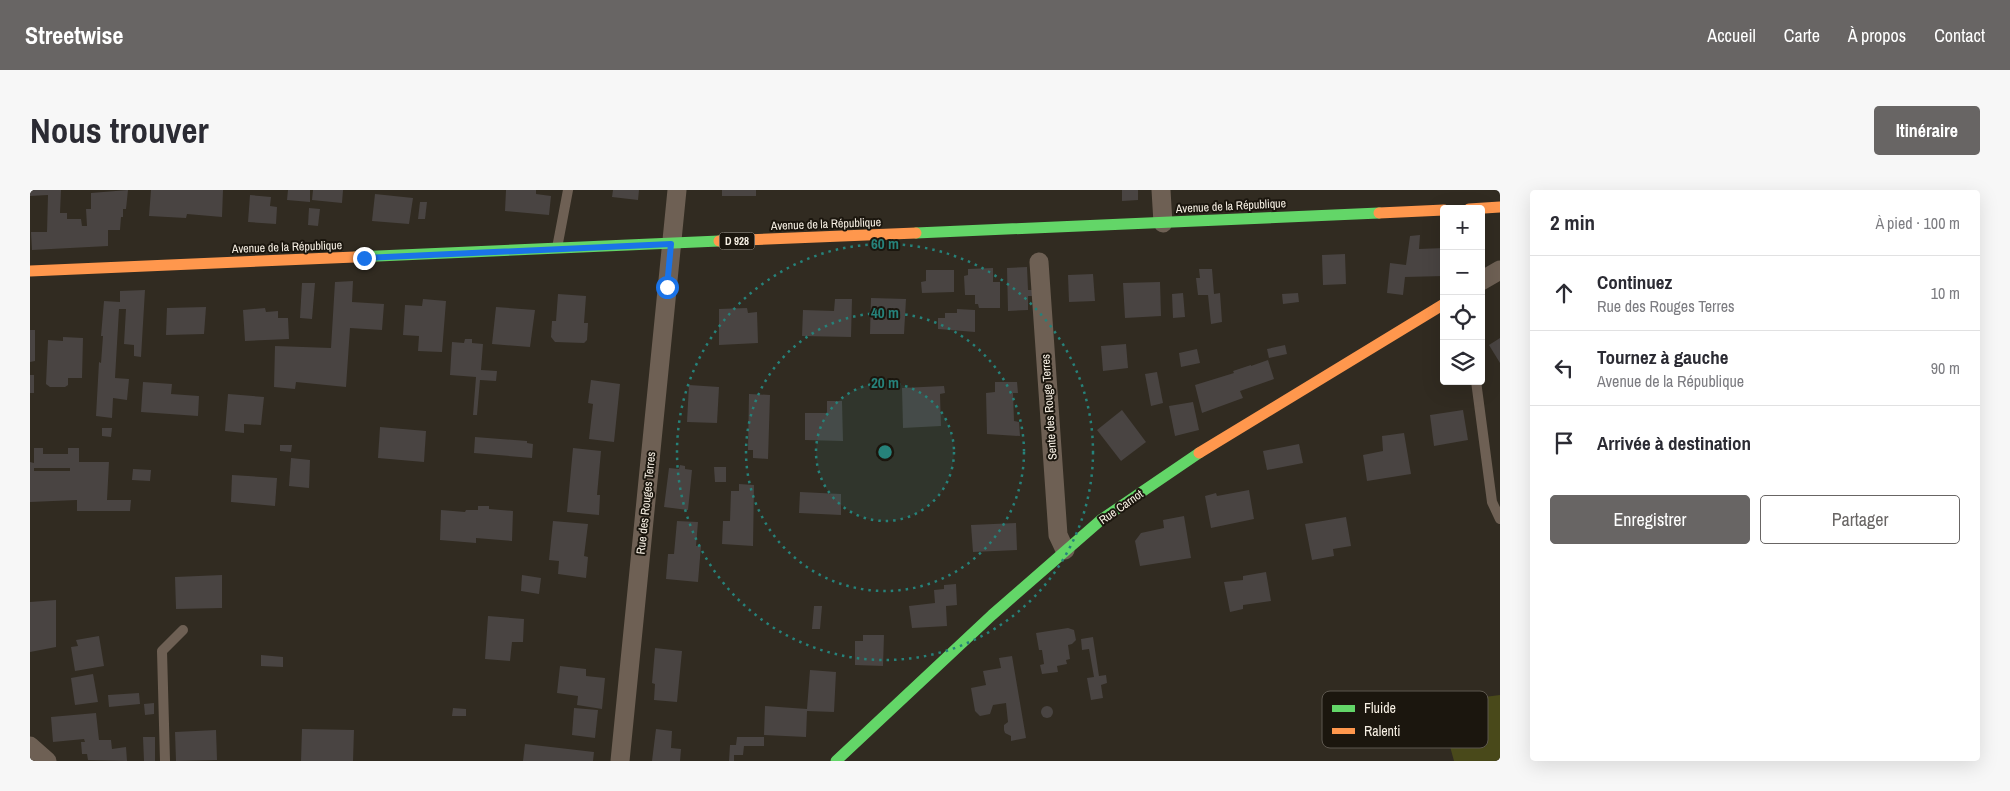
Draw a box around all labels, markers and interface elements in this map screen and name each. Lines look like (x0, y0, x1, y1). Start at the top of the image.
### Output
text: Streetwise (25, 19, 123, 51)
text: Accueil (1707, 23, 1756, 48)
text: Carte (1784, 23, 1820, 48)
text: À propos (1848, 23, 1906, 48)
text: Contact (1934, 23, 1985, 48)
button: Itinéraire (1874, 106, 1980, 155)
text: Nous trouver (30, 107, 209, 154)
street label: Avenue de la République (1174, 195, 1287, 217)
map controls (1440, 205, 1485, 385)
button: + (1440, 205, 1485, 250)
text: 2 min (1550, 208, 1595, 237)
text: À pied · 100 m (1875, 212, 1960, 234)
street label: Avenue de la République (770, 214, 881, 234)
road number: D 928 (720, 232, 754, 249)
text: 60 m (871, 233, 899, 254)
street label: Avenue de la République (231, 237, 342, 257)
route end (353, 247, 376, 270)
button: − (1440, 250, 1485, 295)
text: Continuez (1597, 269, 1672, 295)
route start (656, 276, 679, 299)
icon: ahead (1550, 279, 1578, 307)
text: 10 m (1931, 282, 1960, 304)
button: locate (1440, 295, 1485, 340)
text: Rue des Rouges Terres (1597, 295, 1735, 317)
text: 40 m (871, 302, 899, 323)
button: layers (1440, 340, 1485, 385)
text: Tournez à gauche (1597, 344, 1728, 370)
street label: Sente des Rouge Terres (1037, 354, 1061, 460)
icon: left (1550, 354, 1578, 382)
text: 90 m (1931, 357, 1960, 379)
text: Avenue de la République (1597, 370, 1744, 392)
text: 20 m (871, 372, 899, 393)
icon: arrive (1550, 429, 1578, 457)
text: Arrivée à destination (1597, 430, 1751, 456)
centre of rings (876, 443, 894, 461)
street label: Rue des Rouges Terres (633, 451, 659, 555)
street label: Rue Carnot (1096, 486, 1146, 528)
button: Enregistrer (1550, 495, 1750, 544)
button: Partager (1760, 495, 1960, 544)
legend (1322, 691, 1488, 748)
text: Fluide (1364, 699, 1396, 717)
text: Ralenti (1364, 722, 1400, 740)

